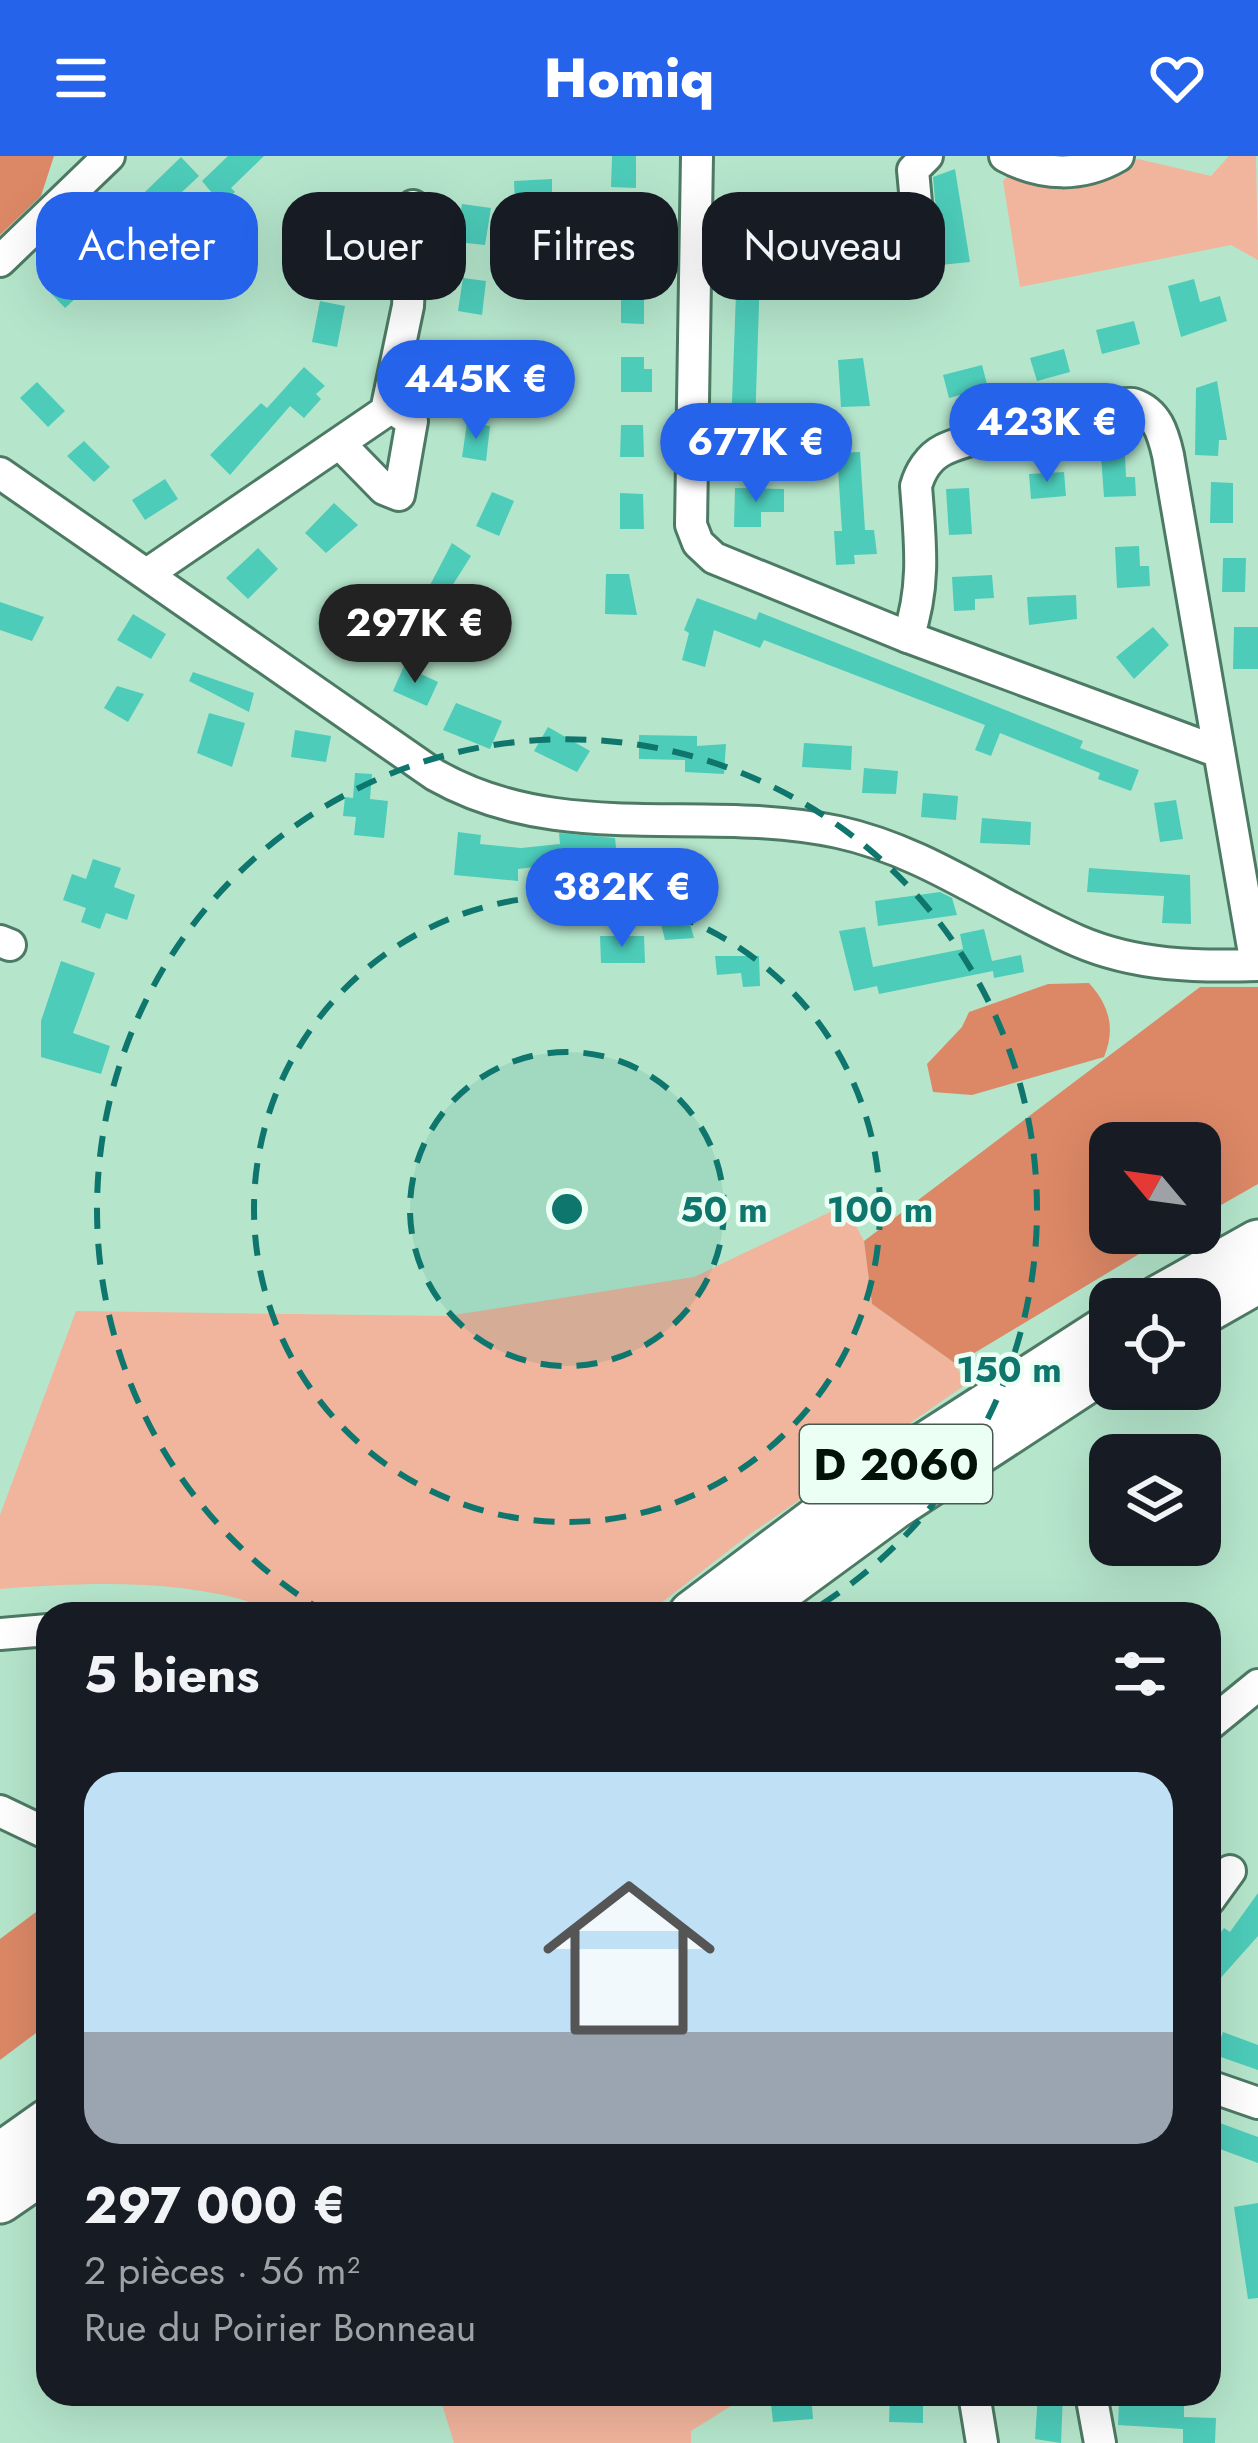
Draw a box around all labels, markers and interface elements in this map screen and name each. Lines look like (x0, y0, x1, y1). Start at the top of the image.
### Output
text: Homiq (544, 39, 714, 117)
icon: menu (48, 45, 114, 111)
icon: heart (1144, 45, 1210, 111)
chip: Acheter (36, 192, 258, 300)
chip: Louer (282, 192, 466, 300)
chip: Filtres (490, 192, 678, 300)
chip: Nouveau (702, 192, 945, 300)
pin: 445K € (378, 340, 574, 442)
text: 445K € (404, 350, 548, 407)
pin: 423K € (949, 383, 1145, 485)
text: 423K € (976, 393, 1118, 450)
pin: 677K € (658, 403, 854, 505)
text: 677K € (687, 413, 825, 470)
pin: 297K € (317, 584, 513, 686)
text: 297K € (346, 594, 484, 651)
pin: 382K € (524, 848, 720, 950)
text: 382K € (553, 858, 691, 915)
north arrow (1089, 1122, 1221, 1254)
map controls (1089, 1122, 1221, 1566)
text: 50 m (680, 1183, 768, 1235)
text: 100 m (827, 1183, 933, 1235)
centre of rings (546, 1188, 588, 1230)
button: locate (1089, 1278, 1221, 1410)
text: 150 m (956, 1343, 1062, 1395)
road number: D 2060 (800, 1425, 992, 1503)
button: layers (1089, 1434, 1221, 1566)
text: 5 biens (84, 1637, 260, 1711)
icon: filters (1107, 1641, 1173, 1707)
icon: home (521, 1850, 737, 2066)
text: 297 000 € (84, 2168, 346, 2242)
text: 2 pièces · 56 m² (84, 2242, 360, 2299)
text: Rue du Poirier Bonneau (84, 2299, 476, 2356)

